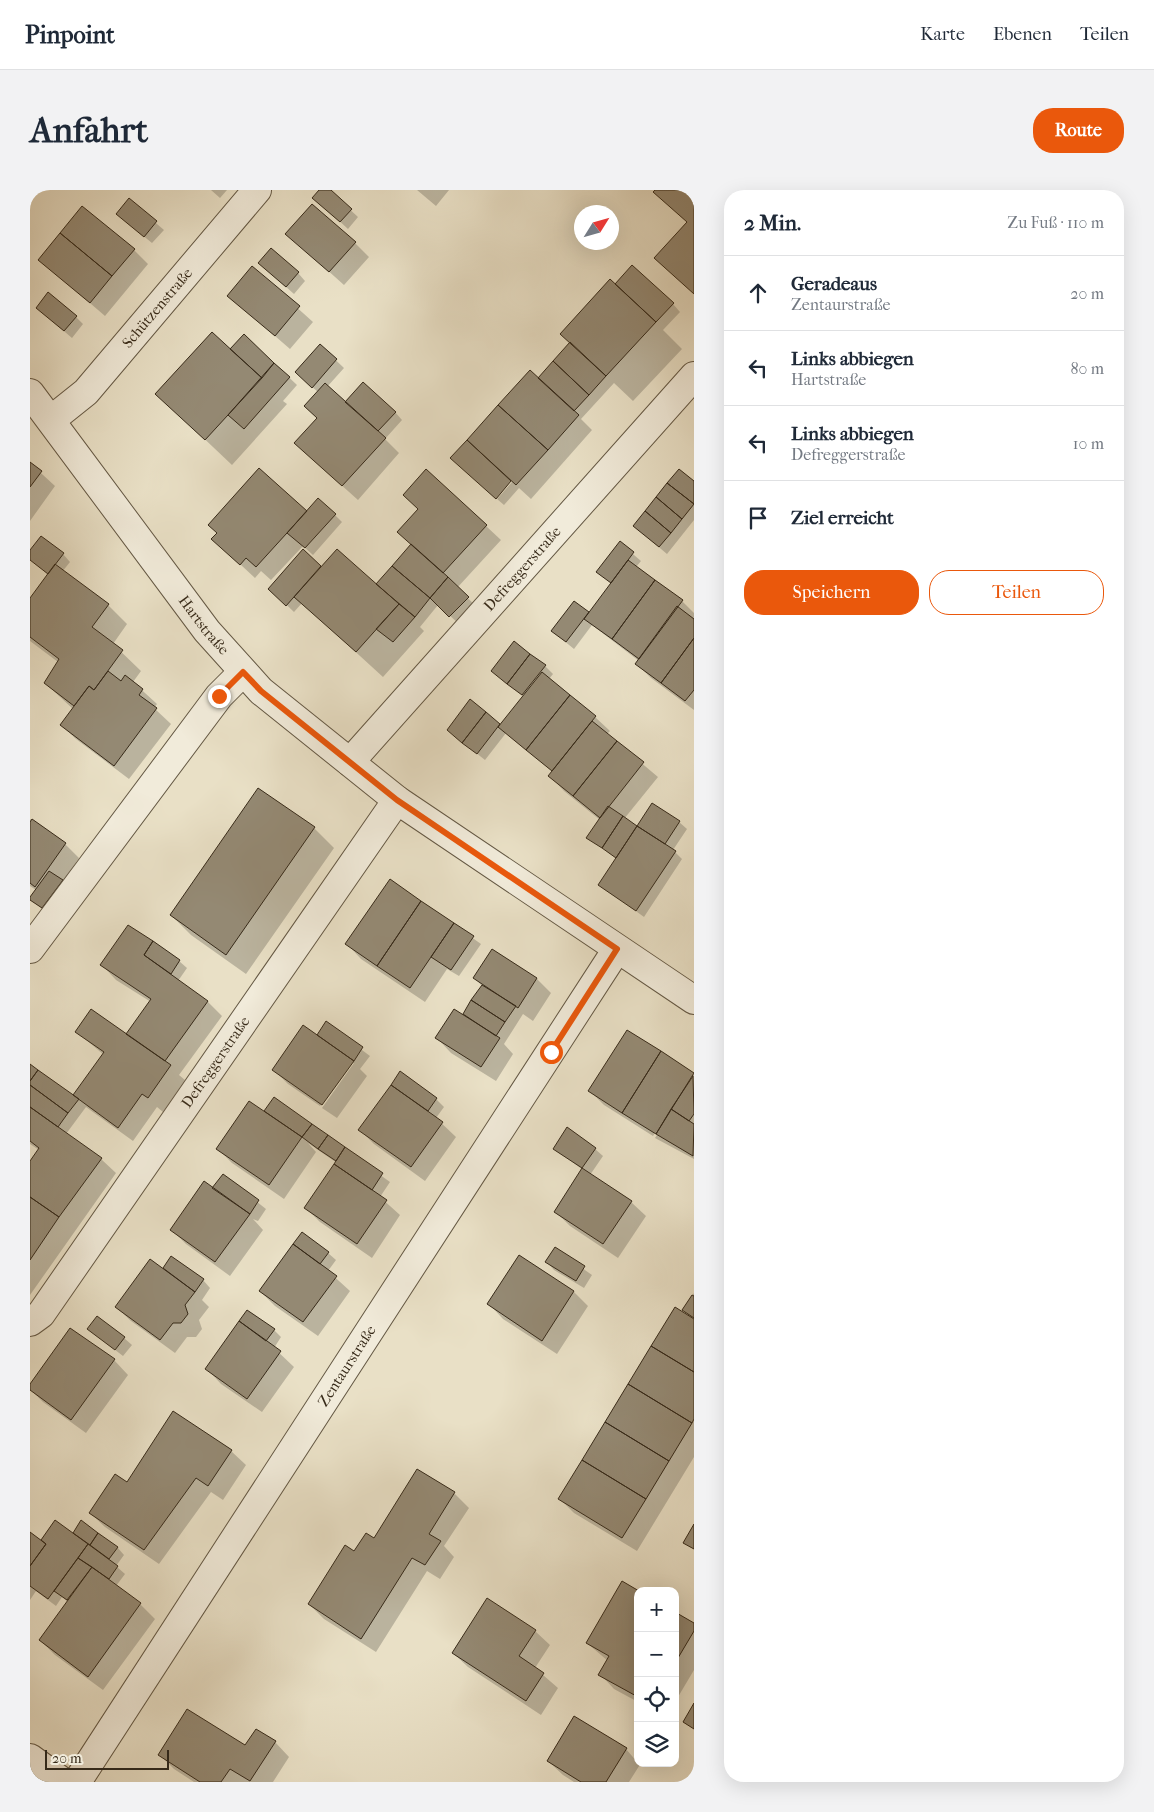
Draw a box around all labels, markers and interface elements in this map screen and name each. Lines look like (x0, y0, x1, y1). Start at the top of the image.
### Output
text: Pinpoint (25, 21, 115, 49)
text: Karte (920, 24, 965, 45)
text: Ebenen (993, 24, 1052, 45)
text: Teilen (1080, 24, 1129, 45)
button: Route (1033, 108, 1124, 153)
text: Anfahrt (30, 110, 148, 151)
north arrow (574, 205, 619, 250)
text: 2 Min. (744, 211, 801, 235)
text: Zu Fuß · 110 m (1007, 213, 1104, 232)
street label: Schützenstraße (118, 264, 196, 352)
text: Geradeaus (791, 273, 877, 295)
icon: ahead (744, 279, 772, 307)
text: 20 m (1070, 284, 1104, 303)
text: Zentaurstraße (791, 295, 890, 314)
text: Links abbiegen (791, 348, 914, 370)
icon: left (744, 354, 772, 382)
text: 80 m (1070, 359, 1104, 378)
text: Hartstraße (791, 370, 866, 389)
text: Links abbiegen (791, 423, 914, 445)
icon: left (744, 429, 772, 457)
text: 10 m (1073, 434, 1104, 453)
text: Defreggerstraße (791, 445, 905, 464)
icon: arrive (744, 504, 772, 532)
text: Ziel erreicht (791, 507, 894, 529)
street label: Defreggerstraße (480, 522, 565, 615)
button: Speichern (744, 570, 919, 615)
button: Teilen (929, 570, 1104, 615)
street label: Hartstraße (175, 592, 233, 659)
route end (208, 685, 231, 708)
street label: Defreggerstraße (178, 1012, 254, 1111)
route start (540, 1041, 563, 1064)
street label: Zentaurstraße (314, 1321, 380, 1410)
map controls (634, 1587, 679, 1767)
button: + (634, 1587, 679, 1632)
button: − (634, 1632, 679, 1677)
button: locate (634, 1677, 679, 1722)
button: layers (634, 1722, 679, 1767)
scale bar (45, 1747, 169, 1770)
text: 20 m (52, 1750, 82, 1767)

